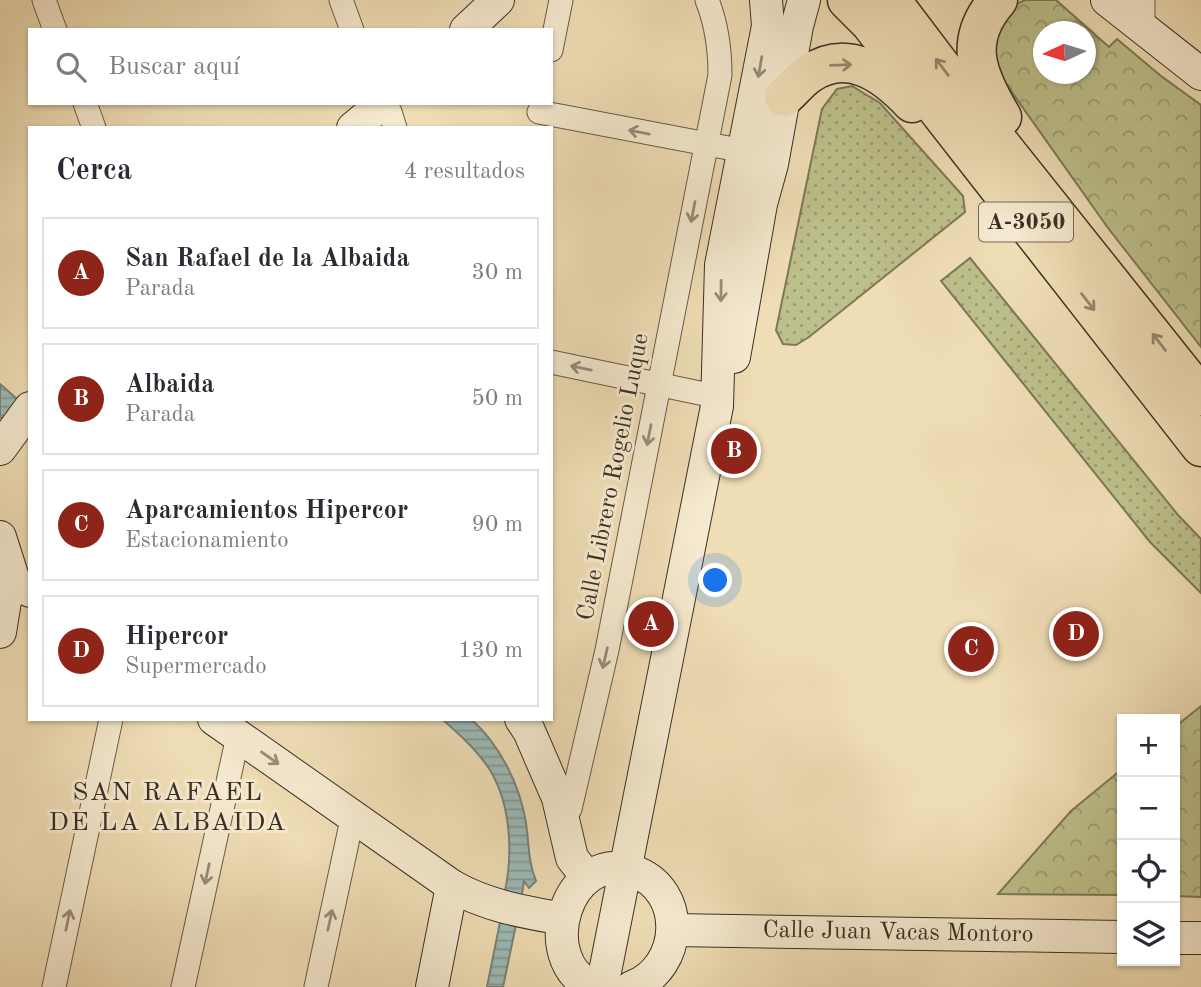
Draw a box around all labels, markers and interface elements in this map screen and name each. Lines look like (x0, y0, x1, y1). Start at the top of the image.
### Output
north arrow (1033, 21, 1096, 84)
search box (28, 28, 553, 105)
icon: search (52, 48, 90, 86)
text: Buscar aquí (108, 54, 240, 80)
one-way arrow (753, 56, 767, 78)
one-way arrow (829, 59, 852, 72)
one-way arrow (934, 59, 949, 77)
one-way arrow (628, 124, 651, 138)
text: Cerca (56, 156, 132, 186)
text: 4 resultados (404, 160, 525, 183)
one-way arrow (685, 200, 699, 223)
road number: A-3050 (979, 202, 1073, 242)
text: San Rafael de la Albaida (125, 246, 410, 272)
text: A (72, 261, 90, 284)
text: 30 m (472, 261, 523, 284)
text: Parada (125, 277, 195, 300)
one-way arrow (714, 279, 728, 302)
one-way arrow (1081, 292, 1096, 311)
street label: Calle Librero Rogelio Luque (574, 331, 654, 623)
one-way arrow (1151, 333, 1166, 352)
one-way arrow (570, 360, 593, 374)
text: Albaida (125, 372, 214, 398)
text: B (73, 387, 89, 410)
text: 50 m (472, 387, 523, 410)
text: Parada (125, 403, 195, 426)
one-way arrow (642, 423, 655, 446)
pin: B (711, 425, 757, 477)
text: Aparcamientos Hipercor (125, 498, 408, 524)
text: C (73, 513, 89, 536)
text: 90 m (472, 513, 523, 536)
text: Estacionamiento (125, 529, 289, 552)
your location (698, 563, 732, 597)
pin: A (628, 598, 674, 650)
pin: D (1053, 608, 1099, 660)
pin: C (948, 623, 994, 675)
text: Hipercor (125, 624, 228, 650)
text: D (72, 639, 90, 662)
text: 130 m (458, 639, 523, 662)
one-way arrow (598, 646, 611, 669)
text: Supermercado (125, 655, 267, 678)
map controls (1117, 714, 1180, 966)
button: + (1117, 714, 1180, 777)
one-way arrow (260, 751, 279, 765)
button: − (1117, 777, 1180, 840)
district label: SAN RAFAEL DE LA ALBAIDA (49, 780, 287, 836)
button: locate (1117, 840, 1180, 903)
one-way arrow (200, 862, 214, 885)
button: layers (1117, 903, 1180, 966)
one-way arrow (62, 909, 76, 932)
one-way arrow (324, 909, 338, 932)
street label: Calle Juan Vacas Montoro (762, 919, 1034, 947)

